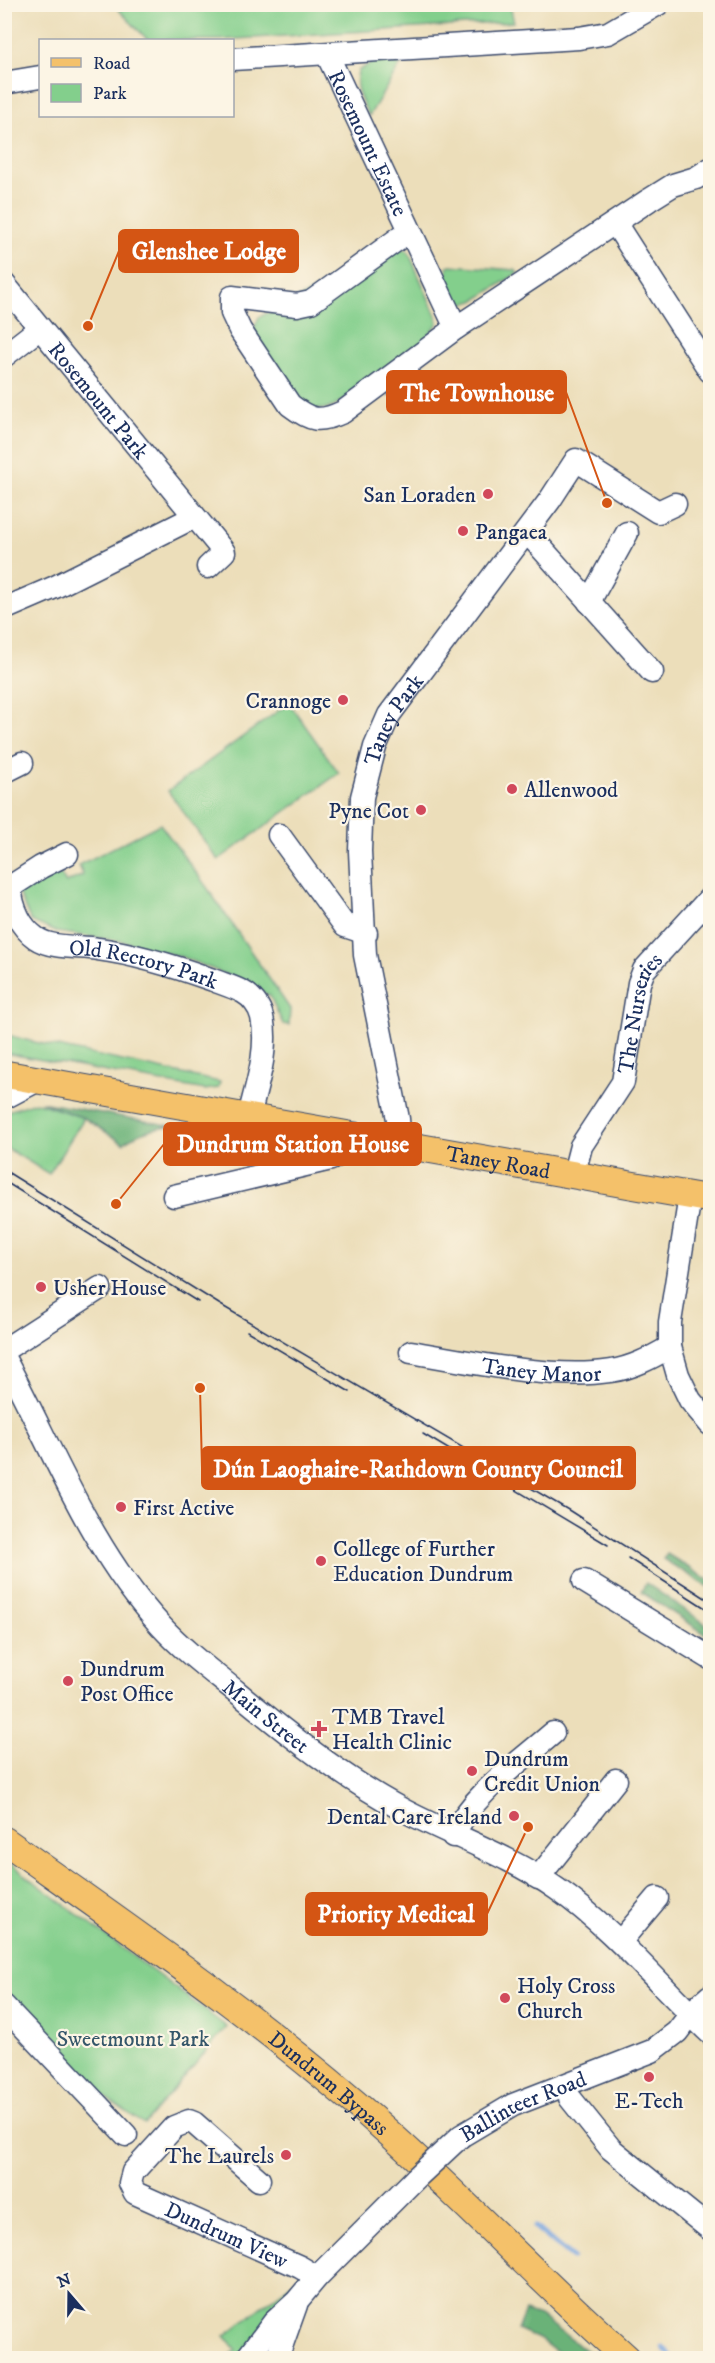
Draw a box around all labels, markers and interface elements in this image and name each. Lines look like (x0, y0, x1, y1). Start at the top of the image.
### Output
legend (39, 39, 234, 117)
text: Road (93, 53, 130, 75)
street label: Rosemount Estate (321, 66, 413, 221)
text: Park (93, 83, 127, 105)
callout: Glenshee Lodge (119, 230, 298, 272)
text: Glenshee Lodge (132, 237, 286, 267)
street label: Rosemount Park (42, 337, 154, 465)
callout: The Townhouse (387, 371, 566, 413)
text: The Townhouse (399, 379, 554, 409)
place label: San Loraden (363, 482, 477, 509)
marker: San Loraden (481, 487, 495, 501)
place label: Pangaea (475, 519, 548, 546)
marker: Pangaea (456, 524, 470, 538)
street label: Taney Park (359, 669, 430, 768)
place label: Crannoge (246, 688, 331, 715)
marker: Crannoge (336, 693, 350, 707)
place label: Allenwood (524, 777, 618, 804)
marker: Allenwood (505, 782, 519, 796)
place label: Pyne Cot (328, 798, 409, 825)
marker: Pyne Cot (414, 803, 428, 817)
street label: Old Rectory Park (68, 935, 222, 996)
street label: The Nurseries (613, 947, 669, 1076)
callout: Dundrum Station House (164, 1123, 421, 1165)
text: Dundrum Station House (177, 1130, 409, 1160)
street label: Taney Road (444, 1141, 552, 1185)
place label: Usher House (53, 1275, 166, 1302)
marker: Usher House (34, 1280, 48, 1294)
street label: Taney Manor (480, 1353, 603, 1388)
callout: Dún Laoghaire-Rathdown County Council (202, 1447, 635, 1489)
text: Dún Laoghaire-Rathdown County Council (213, 1455, 624, 1485)
place label: First Active (133, 1495, 234, 1522)
marker: First Active (114, 1500, 128, 1514)
place label: College of Further Education Dundrum (333, 1536, 513, 1588)
marker: College of Further Education Dundrum (314, 1554, 328, 1568)
place label: Dundrum Post Office (80, 1656, 174, 1708)
marker: Dundrum Post Office (61, 1674, 75, 1688)
street label: Main Street (217, 1674, 314, 1760)
place label: TMB Travel Health Clinic (332, 1704, 452, 1756)
marker: TMB Travel Health Clinic (310, 1720, 328, 1738)
place label: Dundrum Credit Union (484, 1746, 601, 1798)
marker: Dundrum Credit Union (465, 1764, 479, 1778)
place label: Dental Care Ireland (327, 1804, 502, 1831)
marker: Dental Care Ireland (507, 1809, 521, 1823)
callout: Priority Medical (306, 1893, 487, 1935)
text: Priority Medical (317, 1900, 475, 1930)
place label: Holy Cross Church (517, 1973, 615, 2025)
marker: Holy Cross Church (498, 1991, 512, 2005)
park label: Sweetmount Park (57, 2026, 209, 2053)
street label: Dundrum Bypass (263, 2026, 394, 2142)
street label: Ballinteer Road (455, 2066, 590, 2149)
marker: E-Tech (642, 2070, 656, 2084)
place label: E-Tech (614, 2088, 684, 2115)
place label: The Laurels (165, 2143, 274, 2170)
marker: The Laurels (279, 2148, 293, 2162)
street label: Dundrum View (160, 2196, 292, 2275)
north arrow (39, 2264, 99, 2324)
text: N (55, 2269, 74, 2292)

